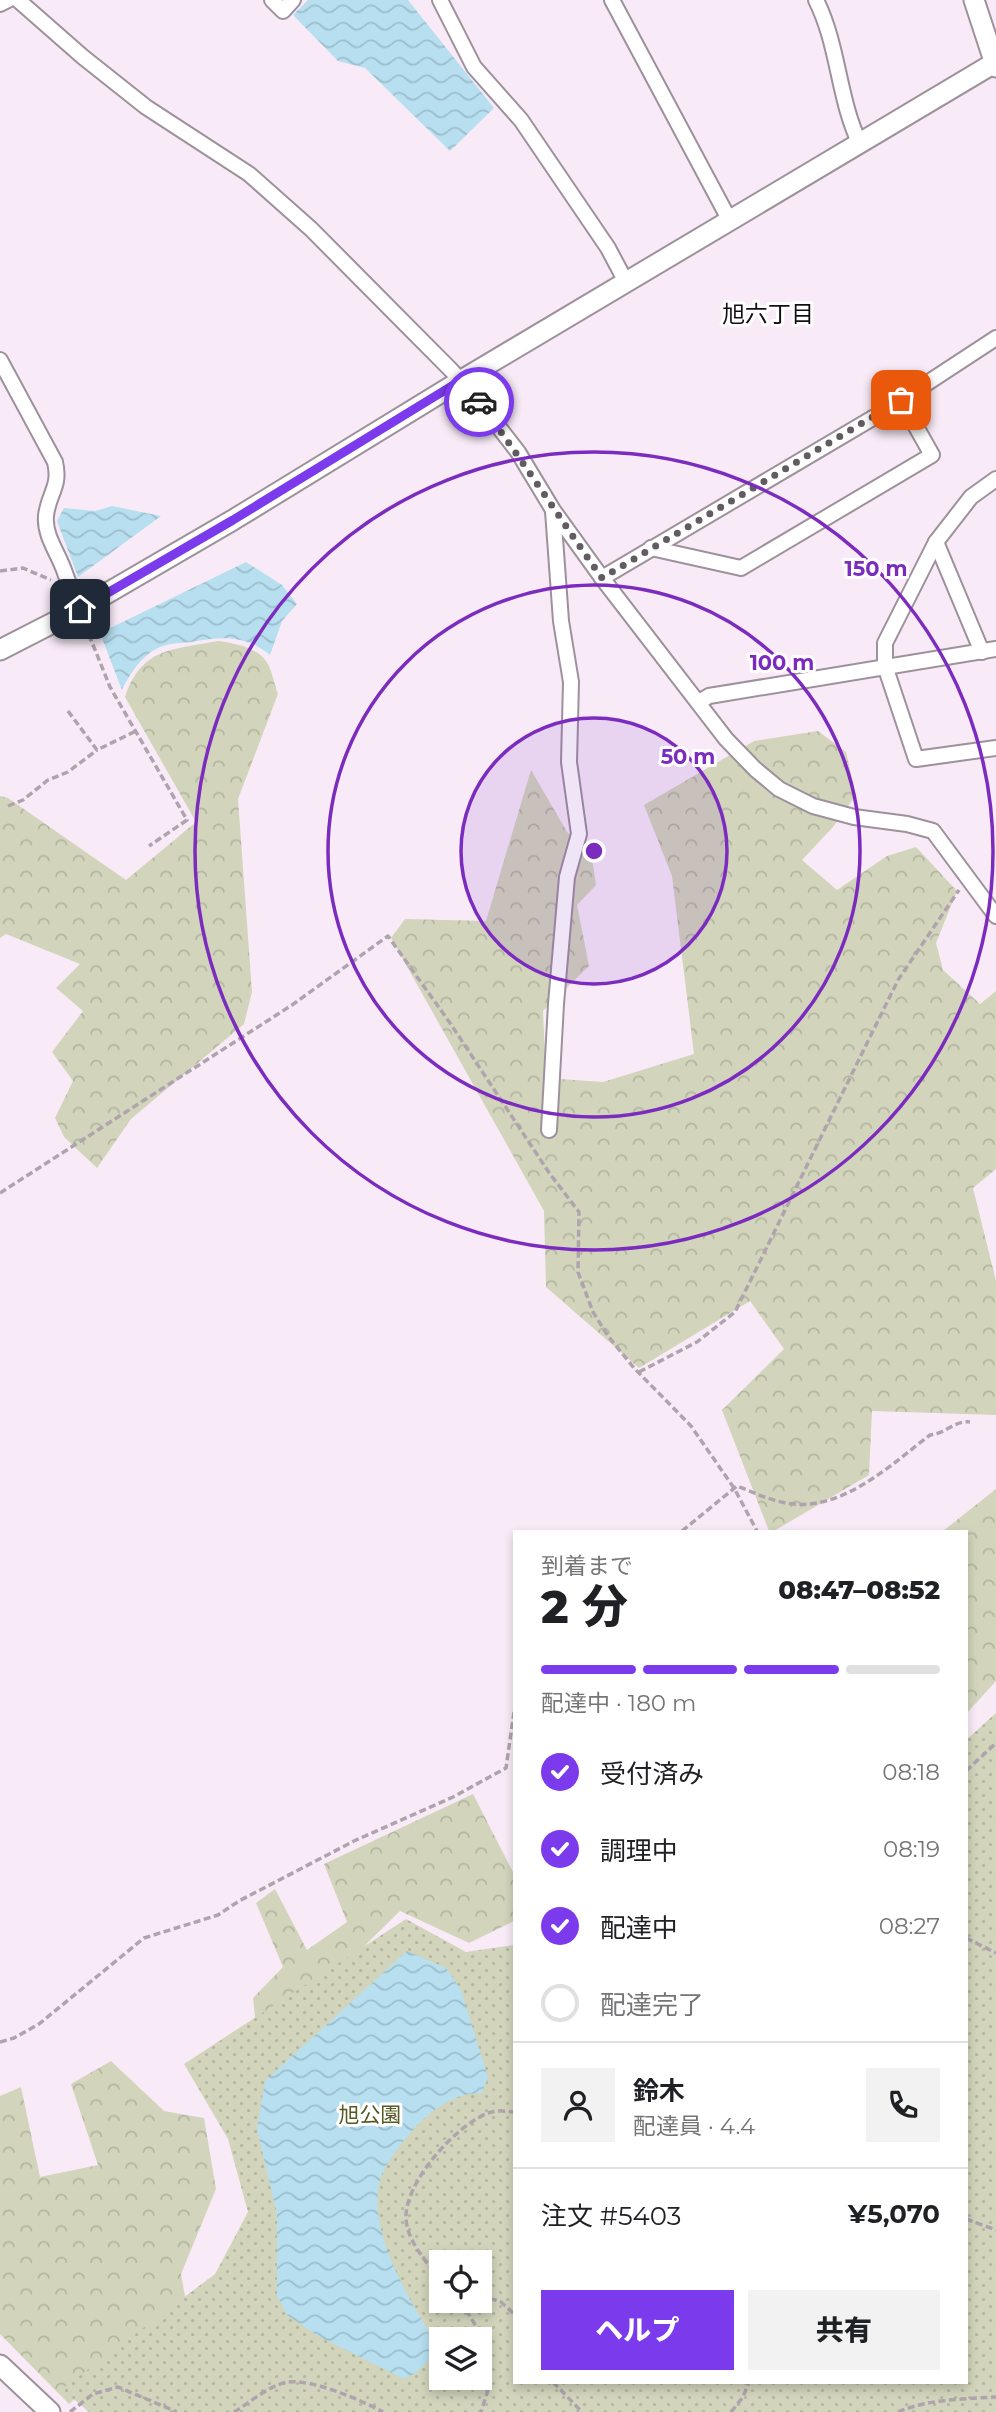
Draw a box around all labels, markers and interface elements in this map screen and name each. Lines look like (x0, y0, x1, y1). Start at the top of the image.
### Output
district label: 旭六丁目 (722, 300, 814, 328)
courier (444, 367, 514, 437)
pin (871, 370, 931, 430)
icon: bag (882, 381, 920, 419)
icon: car (460, 383, 498, 421)
text: 150 m (845, 556, 907, 581)
pin (50, 579, 110, 639)
icon: home (61, 590, 99, 628)
text: 100 m (750, 650, 814, 675)
text: 50 m (661, 744, 715, 769)
centre of rings (582, 839, 606, 863)
text: 到着まで (541, 1552, 633, 1580)
text: 08:47–08:52 (778, 1574, 940, 1606)
text: 2 分 (541, 1578, 628, 1635)
text: 配達中 · 180 m (541, 1689, 696, 1717)
icon: check (541, 1753, 579, 1791)
text: 受付済み (600, 1758, 704, 1790)
text: 08:18 (882, 1758, 940, 1786)
icon: check (541, 1830, 579, 1868)
text: 調理中 (600, 1835, 678, 1867)
text: 08:19 (883, 1835, 940, 1863)
icon: check (541, 1907, 579, 1945)
text: 配達中 (600, 1912, 678, 1944)
text: 08:27 (879, 1912, 940, 1940)
text: 配達完了 (600, 1989, 704, 2021)
button: person (541, 2068, 615, 2142)
button: phone (866, 2068, 940, 2142)
text: 鈴木 (633, 2075, 685, 2107)
park label: 旭公園 (339, 2102, 402, 2127)
text: 配達員 · 4.4 (633, 2112, 755, 2140)
text: ¥5,070 (848, 2198, 940, 2230)
text: 注文 #5403 (541, 2200, 681, 2232)
map controls (429, 2250, 492, 2390)
button: locate (429, 2250, 492, 2313)
button: ヘルプ (541, 2290, 734, 2370)
button: 共有 (748, 2290, 940, 2370)
button: layers (429, 2327, 492, 2390)

